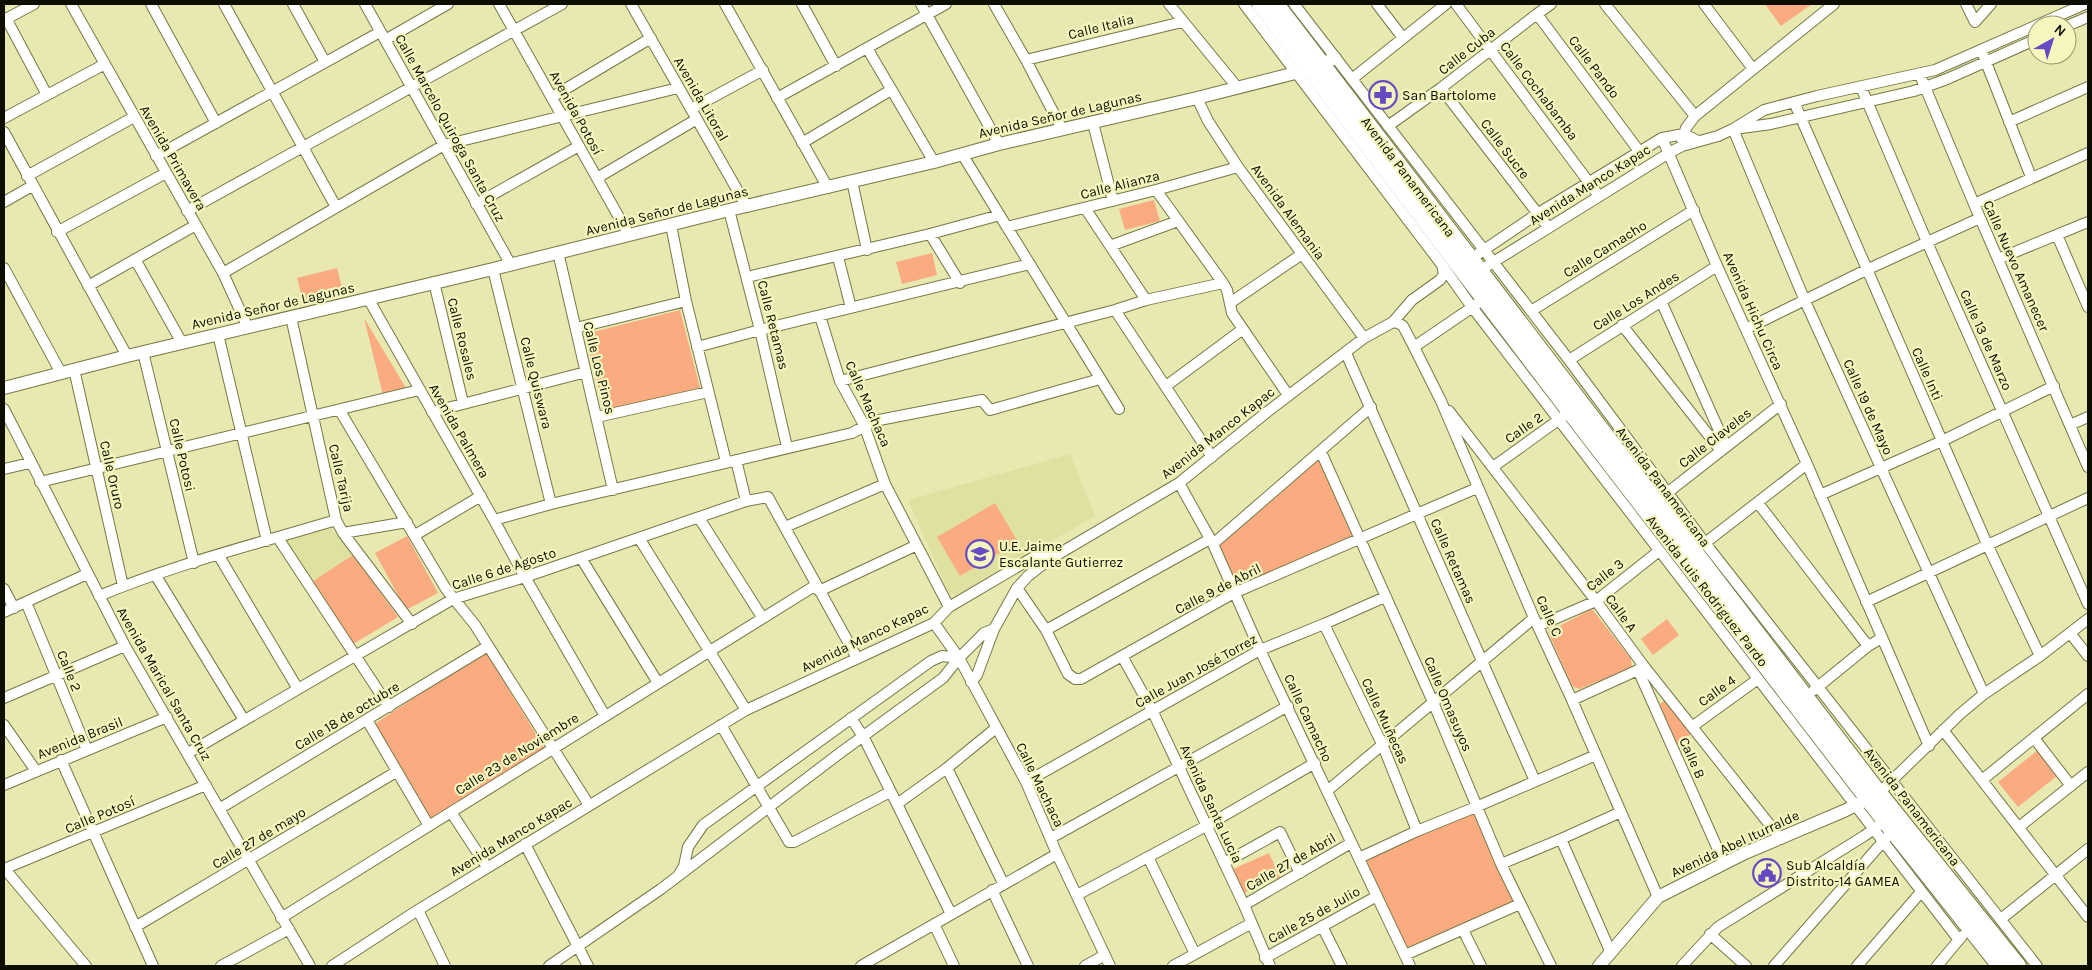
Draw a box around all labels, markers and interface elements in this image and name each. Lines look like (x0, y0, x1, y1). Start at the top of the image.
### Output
street label: Calle Italia (1066, 11, 1136, 43)
north arrow (2027, 15, 2077, 65)
text: N (2051, 21, 2069, 40)
street label: Calle Cuba (1435, 23, 1499, 79)
street label: Calle Marcelo Quiroga Santa Cruz (391, 31, 509, 225)
street label: Calle Pando (1565, 32, 1623, 102)
street label: Calle Cochabamba (1496, 38, 1582, 144)
street label: Avenida Litoral (670, 54, 732, 144)
street label: Avenida Potosí (546, 68, 607, 159)
pharmacy icon: San Bartolome (1368, 80, 1398, 110)
place label: San Bartolome (1402, 87, 1496, 104)
street label: Avenida Señor de Lagunas (977, 88, 1143, 142)
street label: Avenida Primavera (136, 102, 210, 214)
street label: Avenida Panamericana (1357, 114, 1459, 240)
street label: Calle Sucre (1477, 116, 1533, 182)
street label: Avenida Manco Kapac (1526, 141, 1654, 229)
street label: Avenida Alemania (1248, 161, 1328, 263)
street label: Calle Alianza (1079, 167, 1161, 203)
street label: Avenida Señor de Lagunas (584, 183, 750, 239)
street label: Calle Nuevo Amanecer (1979, 198, 2053, 335)
street label: Calle Camacho (1560, 217, 1650, 281)
street label: Avenida Hichu Circa (1719, 249, 1787, 373)
street label: Calle Los Andes (1590, 268, 1682, 334)
street label: Avenida Señor de Lagunas (190, 279, 356, 333)
street label: Calle Retamas (754, 279, 792, 371)
street label: Calle 13 de Marzo (1956, 287, 2016, 393)
street label: Calle Rosales (444, 296, 480, 382)
street label: Calle Los Pinos (579, 320, 619, 416)
street label: Calle Quiswara (516, 335, 556, 431)
street label: Calle Inti (1908, 345, 1946, 403)
street label: Calle 19 de Mayo (1839, 356, 1897, 458)
street label: Calle Machaca (841, 358, 895, 450)
street label: Avenida Palmera (425, 381, 493, 481)
street label: Avenida Manco Kapac (1158, 383, 1278, 483)
street label: Calle Claveles (1675, 404, 1755, 472)
street label: Calle 2 (1502, 409, 1546, 447)
street label: Calle Potosi (165, 417, 199, 493)
street label: Avenida Panamericana (1612, 424, 1714, 550)
street label: Calle Oruro (96, 439, 128, 511)
street label: Calle Tarija (325, 442, 357, 514)
street label: Avenida Luis Rodriguez Pardo (1643, 512, 1771, 670)
street label: Calle Retamas (1427, 516, 1479, 606)
place label: U.E. Jaime Escalante Gutierrez (999, 538, 1123, 571)
school or university icon: U.E. Jaime Escalante Gutierrez (965, 539, 995, 569)
street label: Calle 6 de Agosto (450, 544, 558, 594)
street label: Calle 3 (1583, 555, 1627, 595)
street label: Calle 9 de Abril (1172, 560, 1264, 618)
street label: Calle A (1602, 591, 1640, 635)
street label: Calle C (1532, 593, 1566, 639)
street label: Avenida Manco Kapac (799, 600, 931, 676)
street label: Avenida Marical Santa Cruz (113, 604, 215, 764)
street label: Calle Juan José Torrez (1132, 630, 1260, 712)
street label: Calle 2 (53, 648, 85, 694)
street label: Calle Omasuyos (1420, 654, 1476, 754)
street label: Calle Camacho (1280, 671, 1336, 765)
street label: Calle 4 (1695, 672, 1739, 710)
street label: Calle Muñecas (1358, 675, 1412, 767)
street label: Calle 18 de octubre (292, 678, 402, 754)
street label: Calle 23 de Noviembre (452, 709, 582, 799)
street label: Avenida Brasil (35, 713, 125, 763)
street label: Calle B (1675, 735, 1709, 781)
street label: Calle Machaca (1012, 740, 1068, 830)
street label: Avenida Santa Lucia (1176, 742, 1246, 866)
street label: Avenida Panamericana (1860, 744, 1964, 870)
street label: Calle Potosí (62, 792, 138, 837)
street label: Avenida Manco Kapac (447, 794, 575, 880)
street label: Calle 27 de mayo (209, 803, 309, 873)
street label: Avenida Abel Iturralde (1668, 807, 1802, 881)
street label: Calle 27 de Abril (1243, 829, 1339, 895)
place label: Sub Alcaldía Distrito-14 GAMEA (1786, 857, 1900, 890)
public building icon: Sub Alcaldía Distrito-14 GAMEA (1752, 858, 1782, 888)
street label: Calle 25 de Julio (1265, 883, 1363, 947)

